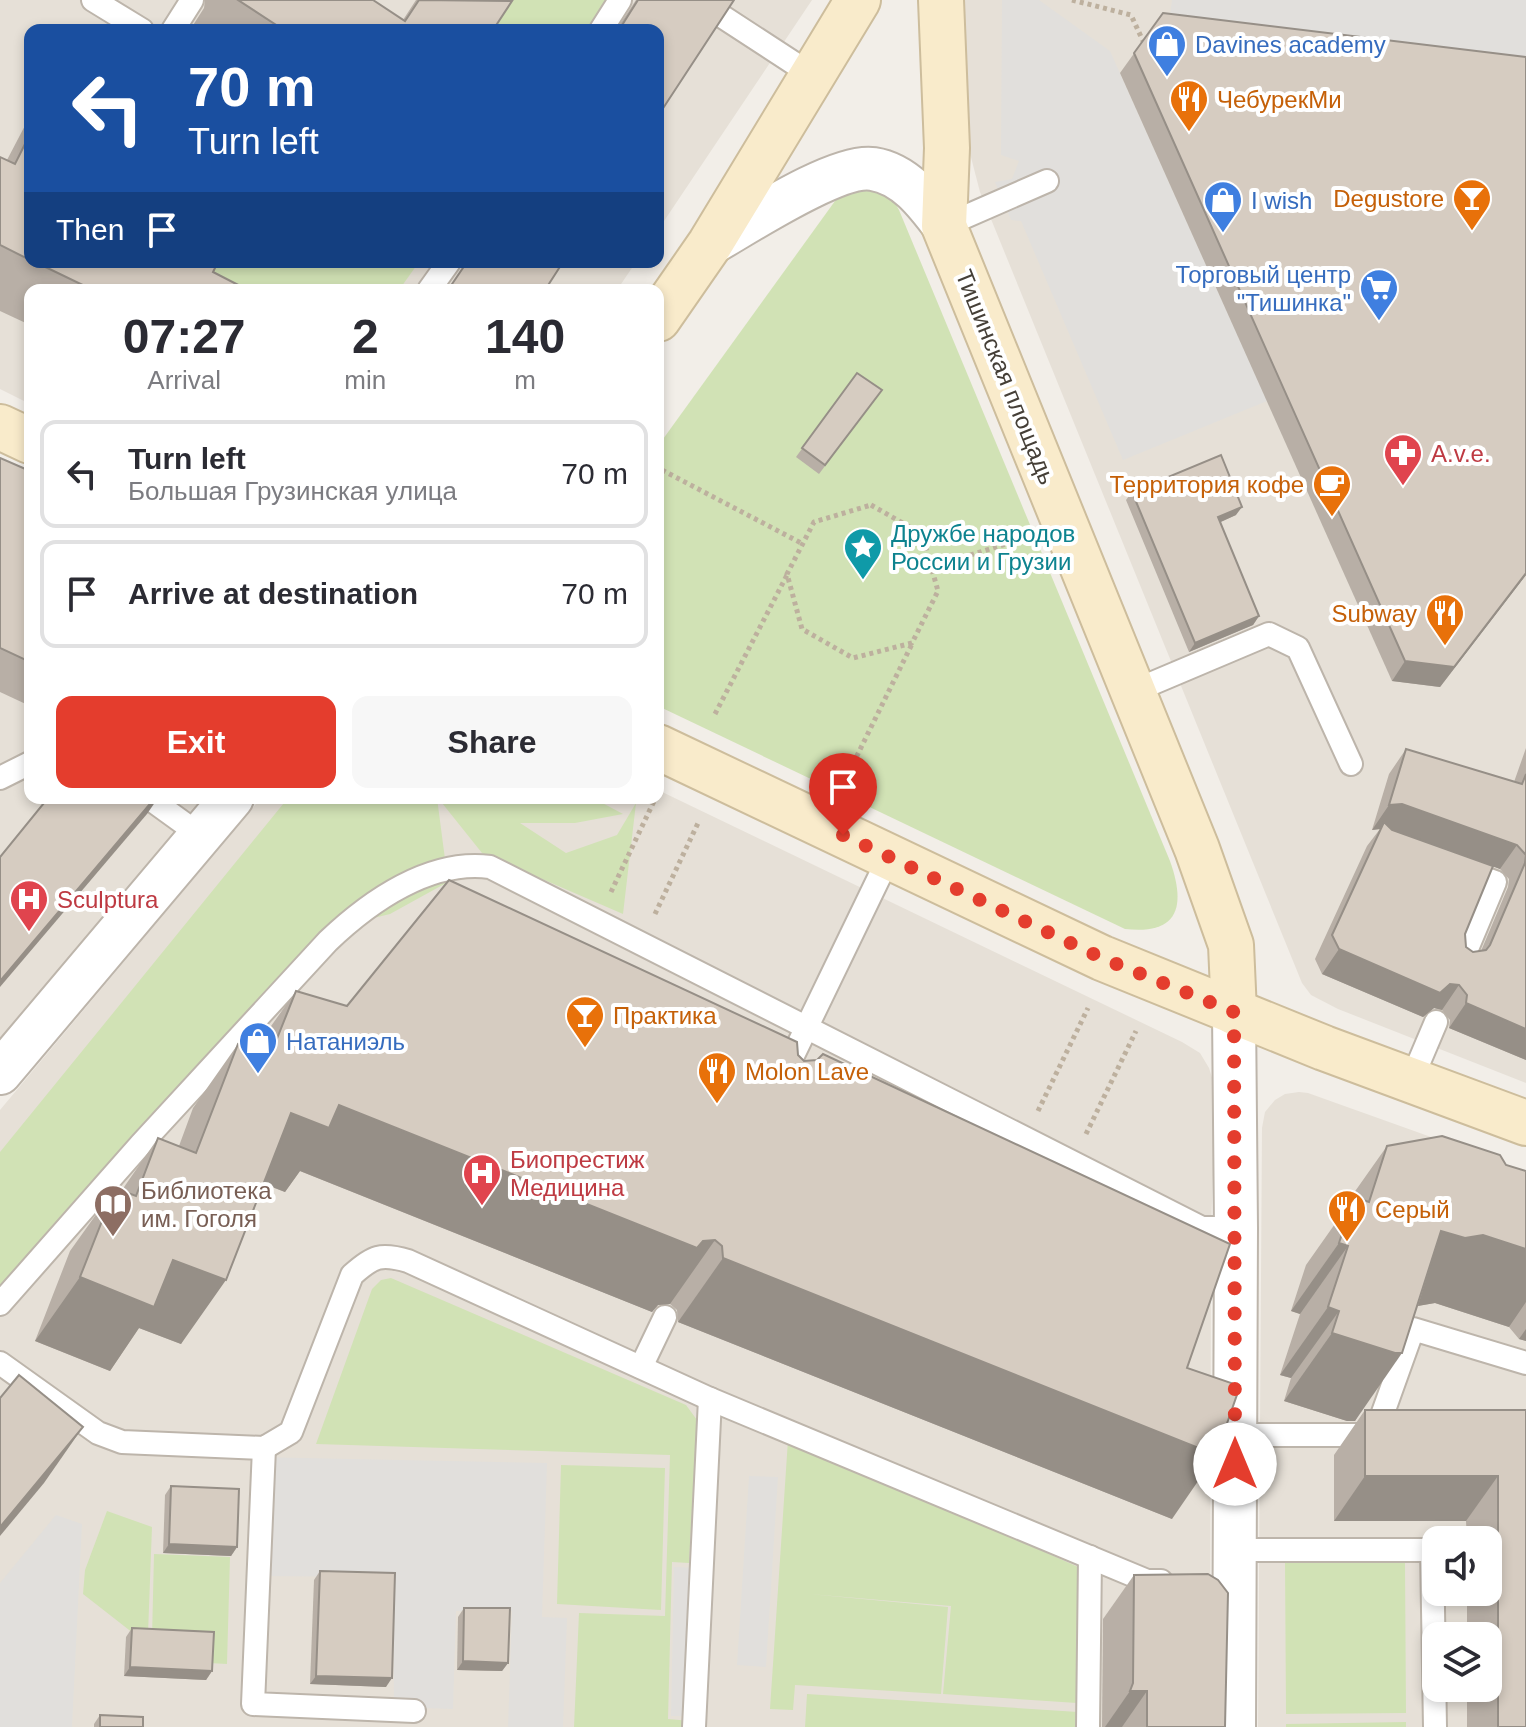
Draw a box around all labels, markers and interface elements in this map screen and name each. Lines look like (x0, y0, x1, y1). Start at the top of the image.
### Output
shop icon: Davines academy (1146, 23, 1188, 78)
place label: Davines academy (1195, 31, 1386, 58)
text: 70 m (188, 55, 316, 118)
icon: left (56, 56, 160, 160)
restaurant icon: ЧебурекМи (1168, 78, 1210, 133)
place label: ЧебурекМи (1217, 86, 1342, 113)
text: Turn left (188, 121, 319, 162)
bar icon: Degustore (1451, 177, 1493, 232)
shop icon: I wish (1202, 179, 1244, 234)
place label: Degustore (1333, 185, 1444, 212)
place label: I wish (1251, 187, 1312, 214)
icon: arrive (140, 208, 184, 252)
text: Then (56, 213, 124, 246)
place label: Торговый центр "Тишинка" (1175, 261, 1351, 316)
street label: Тишинская площадь (951, 266, 1061, 488)
supermarket icon: Торговый центр "Тишинка" (1358, 267, 1400, 322)
text: 07:27 (123, 310, 246, 363)
text: 2 (352, 310, 379, 363)
text: 140 (485, 310, 565, 363)
text: Arrival (147, 365, 221, 395)
text: min (344, 365, 386, 395)
text: m (514, 365, 536, 395)
pharmacy icon: A.v.e. (1382, 432, 1424, 487)
place label: A.v.e. (1431, 440, 1491, 467)
text: Turn left (128, 442, 246, 475)
icon: left (60, 452, 104, 496)
text: 70 m (561, 457, 628, 490)
cafe icon: Территория кофе (1311, 463, 1353, 518)
place label: Территория кофе (1110, 471, 1304, 498)
text: Большая Грузинская улица (128, 476, 457, 506)
place label: Дружбе народов России и Грузии (891, 520, 1075, 575)
place icon: Дружбе народов России и Грузии (842, 526, 884, 581)
icon: arrive (60, 572, 104, 616)
text: Arrive at destination (128, 577, 418, 610)
text: 70 m (561, 577, 628, 610)
restaurant icon: Subway (1424, 592, 1466, 647)
place label: Subway (1332, 600, 1417, 627)
button: Exit (56, 696, 336, 788)
button: Share (352, 696, 632, 788)
pin (809, 753, 877, 835)
icon: arrive (821, 765, 865, 809)
hospital icon: Sculptura (8, 878, 50, 933)
place label: Sculptura (57, 886, 159, 913)
bar icon: Практика (564, 994, 606, 1049)
place label: Практика (613, 1002, 717, 1029)
shop icon: Натаниэль (237, 1020, 279, 1075)
place label: Натаниэль (286, 1028, 405, 1055)
restaurant icon: Molon Lave (696, 1050, 738, 1105)
place label: Molon Lave (745, 1058, 869, 1085)
place label: Биопрестиж Медицина (510, 1146, 645, 1201)
hospital icon: Биопрестиж Медицина (461, 1152, 503, 1207)
place label: Библиотека им. Гоголя (141, 1177, 272, 1232)
library icon: Библиотека им. Гоголя (92, 1183, 134, 1238)
restaurant icon: Серый (1326, 1188, 1368, 1243)
place label: Серый (1375, 1196, 1450, 1223)
position arrow (1193, 1422, 1277, 1506)
map controls (1422, 1526, 1502, 1702)
button: sound (1422, 1526, 1502, 1606)
button: layers (1422, 1622, 1502, 1702)

